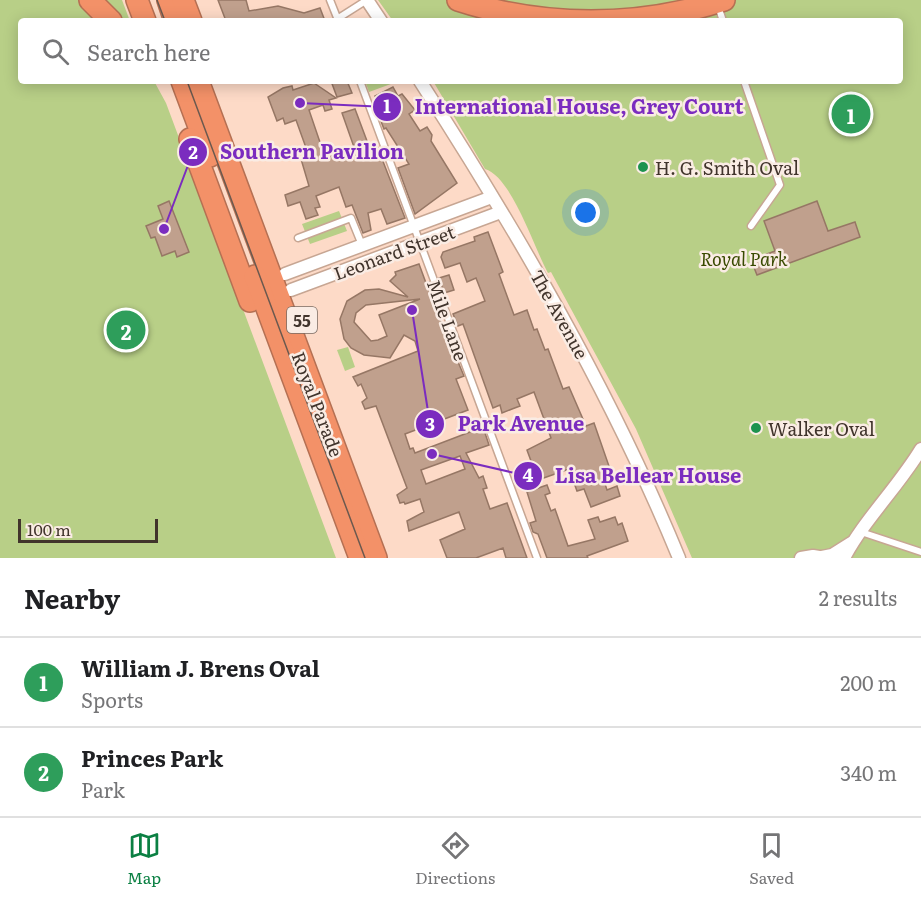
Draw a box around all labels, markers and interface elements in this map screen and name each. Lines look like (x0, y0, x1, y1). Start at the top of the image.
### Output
search box (18, 18, 903, 84)
icon: search (39, 35, 72, 68)
text: Search here (87, 35, 210, 68)
callout: International House, Grey Court (372, 88, 755, 126)
text: International House, Grey Court (415, 90, 744, 120)
text: 1 (383, 92, 391, 119)
pin: 1 (832, 92, 870, 136)
callout: Southern Pavilion (178, 133, 416, 171)
text: Southern Pavilion (220, 135, 404, 165)
text: 2 (188, 138, 198, 165)
place label: H. G. Smith Oval (655, 154, 799, 181)
marker: H. G. Smith Oval (636, 160, 650, 174)
your location (571, 198, 600, 227)
street label: Leonard Street (330, 217, 459, 286)
park label: Royal Park (700, 245, 788, 272)
street label: The Avenue (524, 264, 596, 364)
street label: Mile Lane (421, 276, 475, 364)
road number: 55 (287, 307, 317, 333)
pin: 2 (106, 308, 146, 352)
street label: Royal Parade (286, 347, 350, 461)
callout: Park Avenue (415, 405, 596, 443)
text: Park Avenue (458, 407, 584, 437)
text: 3 (425, 410, 435, 437)
place label: Walker Oval (768, 415, 875, 442)
marker: Walker Oval (749, 421, 763, 435)
callout: Lisa Bellear House (513, 457, 754, 495)
text: Lisa Bellear House (555, 459, 741, 489)
text: 4 (523, 461, 534, 488)
scale bar (18, 516, 158, 544)
text: 100 m (27, 517, 71, 541)
text: Nearby (24, 578, 120, 617)
text: 2 results (819, 582, 897, 612)
text: William J. Brens Oval (81, 651, 320, 684)
text: 1 (39, 667, 48, 697)
text: 200 m (840, 667, 897, 697)
text: Sports (81, 684, 143, 714)
text: Princes Park (81, 741, 223, 774)
text: 2 (38, 757, 49, 787)
text: 340 m (840, 757, 897, 787)
text: Park (81, 774, 125, 804)
tab: Map (127, 829, 161, 889)
tab: Directions (415, 829, 495, 889)
tab: Saved (749, 829, 794, 889)

